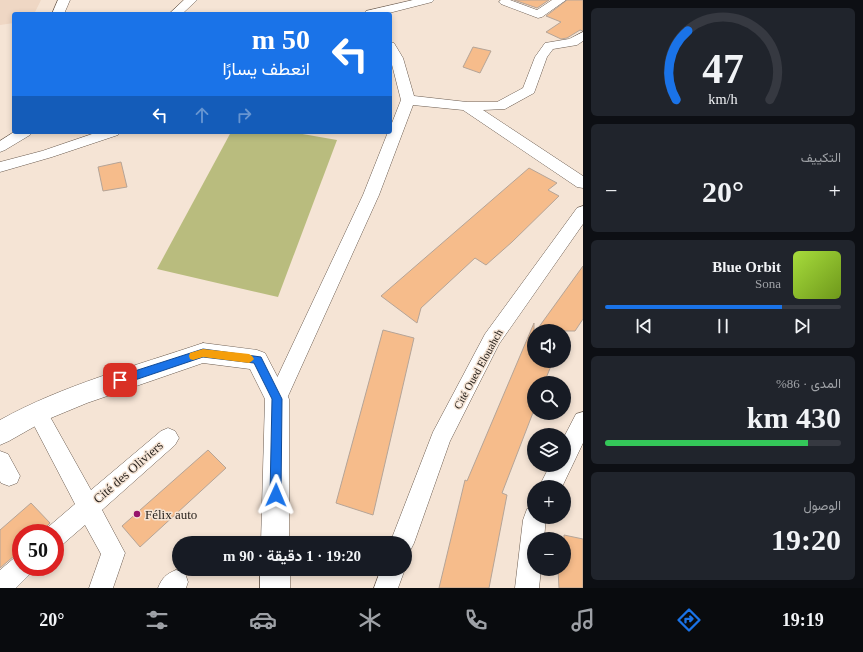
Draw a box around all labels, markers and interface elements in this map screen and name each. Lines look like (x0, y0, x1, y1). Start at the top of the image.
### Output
text: 50 m (252, 24, 310, 55)
icon: left (324, 28, 376, 80)
text: 47 (702, 46, 744, 92)
text: انعطف يسارًا (222, 59, 310, 79)
text: km/h (708, 91, 738, 107)
icon: left (149, 104, 171, 126)
icon: ahead (191, 104, 213, 126)
icon: right (233, 104, 255, 126)
text: التكييف (801, 150, 841, 165)
text: 20° (702, 175, 744, 208)
text: − (605, 178, 617, 203)
text: + (829, 178, 841, 203)
text: Blue Orbit (712, 259, 781, 275)
text: Sona (755, 276, 781, 291)
icon: previous (633, 315, 655, 337)
icon: pause (712, 315, 734, 337)
icon: next (791, 315, 813, 337)
map controls (527, 324, 571, 576)
button: sound (527, 324, 571, 368)
street label: Cité Oued Elouahch (451, 327, 505, 411)
pin (103, 363, 137, 397)
icon: arrive (109, 369, 131, 391)
button: search (527, 376, 571, 420)
text: المدى · 86% (776, 376, 841, 391)
text: 430 km (747, 401, 841, 434)
button: layers (527, 428, 571, 472)
street label: Cité des Oliviers (90, 438, 166, 506)
position arrow (255, 474, 297, 516)
button: + (527, 480, 571, 524)
text: الوصول (803, 498, 841, 513)
place label: Félix auto (145, 507, 197, 522)
marker: Félix auto (132, 509, 142, 519)
text: 19:20 (771, 523, 841, 556)
speed limit sign: 50 (12, 524, 64, 576)
button: − (527, 532, 571, 576)
text: 19:20 · 1 دقيقة · 90 m (223, 548, 361, 564)
icon: filters (143, 606, 171, 634)
icon: car (249, 606, 277, 634)
icon: climate (356, 606, 384, 634)
icon: phone (462, 606, 490, 634)
icon: music (569, 606, 597, 634)
icon: directions (675, 606, 703, 634)
text: 20° (39, 610, 64, 630)
text: 19:19 (782, 610, 824, 630)

